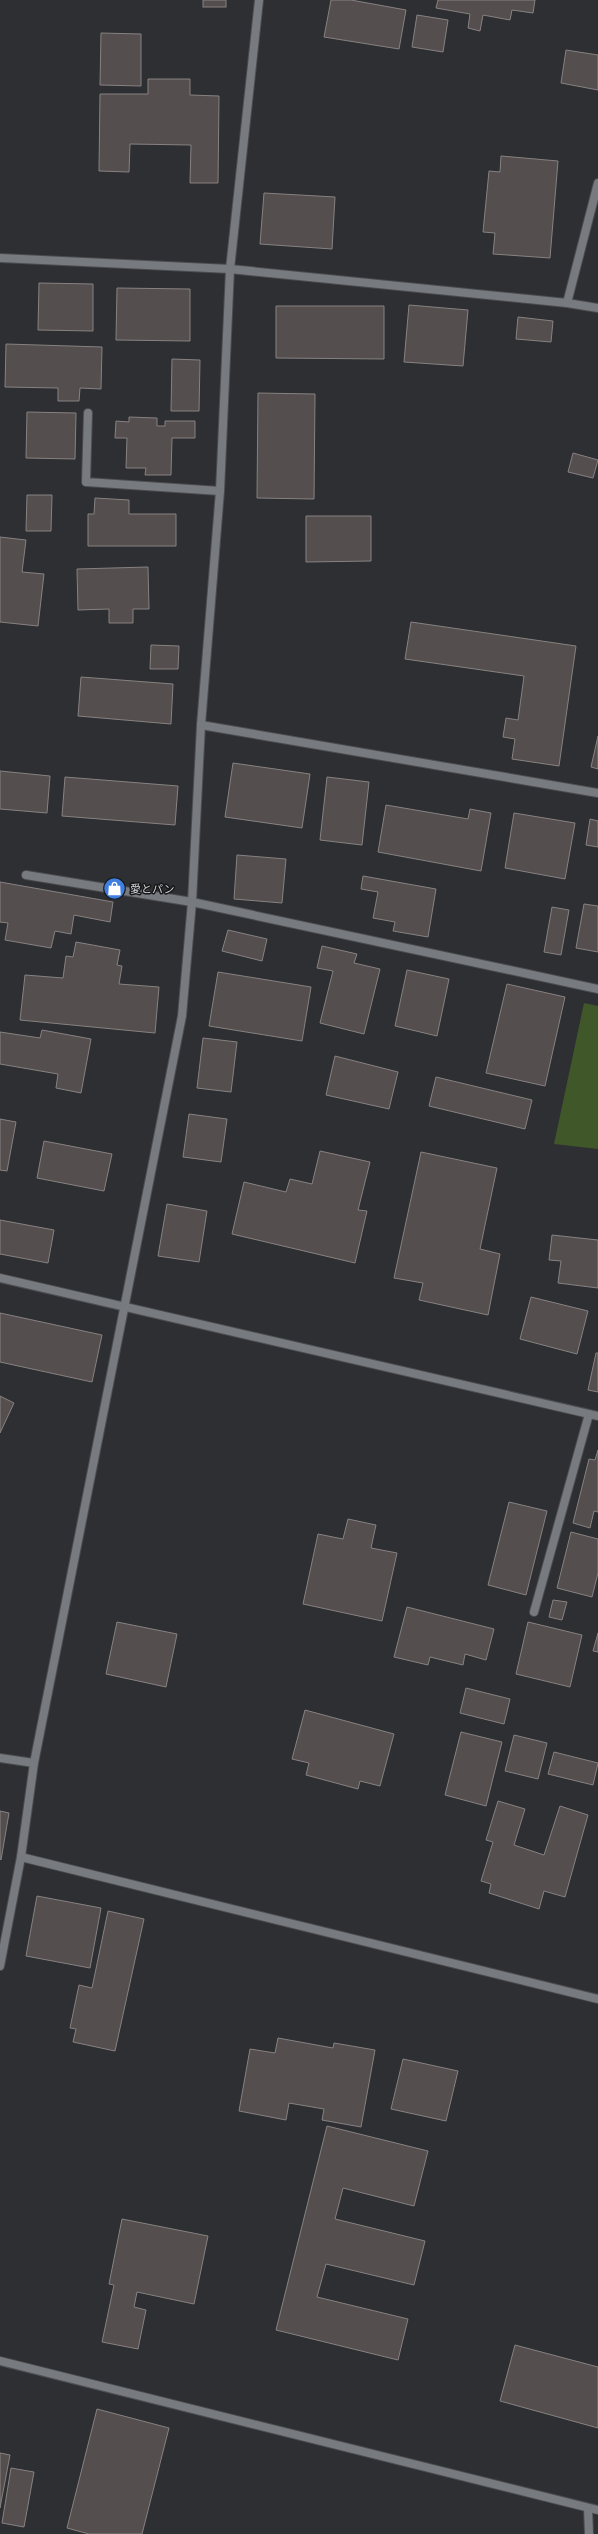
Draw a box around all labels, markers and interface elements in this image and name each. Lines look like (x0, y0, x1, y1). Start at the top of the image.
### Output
shop icon: 愛とパン (101, 876, 127, 902)
place label: 愛とパン (130, 882, 175, 896)

